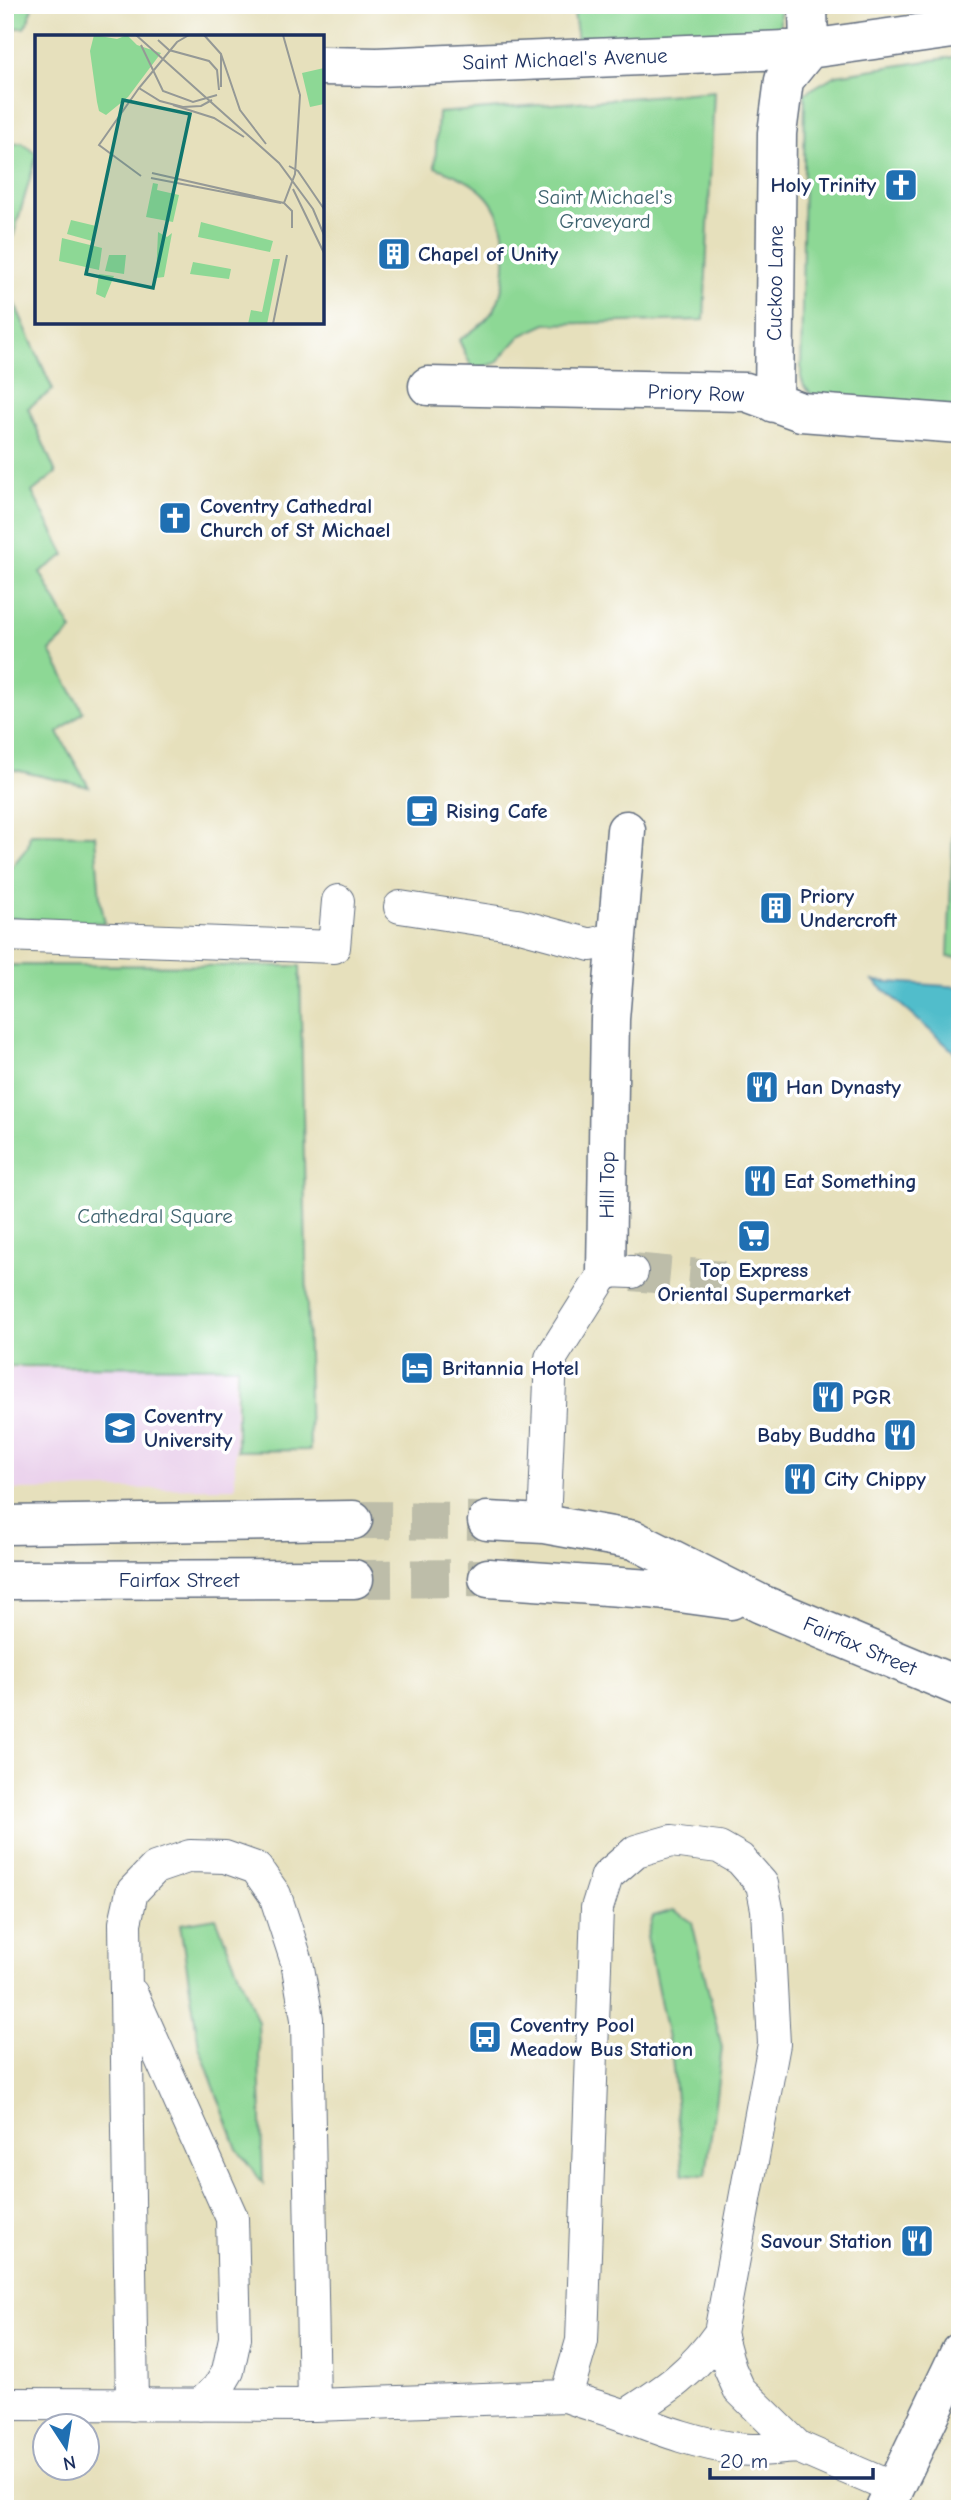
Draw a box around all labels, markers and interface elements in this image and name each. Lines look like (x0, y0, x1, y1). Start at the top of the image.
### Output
inset map (35, 35, 324, 324)
street label: Saint Michael's Avenue (462, 43, 668, 75)
church icon: Holy Trinity (882, 166, 920, 204)
place label: Holy Trinity (771, 173, 876, 197)
park label: Saint Michael's Graveyard (538, 185, 672, 233)
street label: Cuckoo Lane (762, 225, 788, 341)
building icon: Chapel of Unity (375, 235, 413, 273)
place label: Chapel of Unity (418, 242, 558, 266)
street label: Priory Row (647, 379, 745, 407)
place label: Coventry Cathedral Church of St Michael (200, 494, 391, 542)
church icon: Coventry Cathedral Church of St Michael (156, 499, 194, 537)
cafe icon: Rising Cafe (403, 792, 441, 830)
place label: Rising Cafe (446, 799, 548, 823)
place label: Priory Undercroft (800, 884, 898, 932)
building icon: Priory Undercroft (757, 889, 795, 927)
restaurant icon: Han Dynasty (743, 1068, 781, 1106)
place label: Han Dynasty (786, 1075, 901, 1099)
street label: Hill Top (594, 1151, 620, 1219)
restaurant icon: Eat Something (741, 1162, 779, 1200)
place label: Eat Something (784, 1169, 917, 1193)
park label: Cathedral Square (77, 1204, 233, 1228)
supermarket icon: Top Express Oriental Supermarket (735, 1217, 773, 1255)
place label: Top Express Oriental Supermarket (657, 1258, 852, 1306)
hotel icon: Britannia Hotel (398, 1349, 436, 1387)
place label: Britannia Hotel (442, 1356, 579, 1380)
restaurant icon: PGR (809, 1378, 847, 1416)
place label: PGR (852, 1385, 891, 1409)
place label: Coventry University (144, 1404, 233, 1452)
school or university icon: Coventry University (101, 1409, 139, 1447)
restaurant icon: Baby Buddha (881, 1416, 919, 1454)
place label: Baby Buddha (757, 1423, 876, 1447)
restaurant icon: City Chippy (781, 1460, 819, 1498)
place label: City Chippy (824, 1467, 926, 1491)
street label: Fairfax Street (119, 1568, 240, 1592)
street label: Fairfax Street (800, 1611, 921, 1681)
place label: Coventry Pool Meadow Bus Station (510, 2013, 693, 2061)
bus stop icon: Coventry Pool Meadow Bus Station (466, 2018, 504, 2056)
restaurant icon: Savour Station (898, 2222, 936, 2260)
place label: Savour Station (761, 2229, 892, 2253)
north arrow (32, 2412, 102, 2482)
scale bar (710, 2437, 872, 2481)
text: 20 m (720, 2449, 768, 2473)
text: N (61, 2451, 78, 2475)

